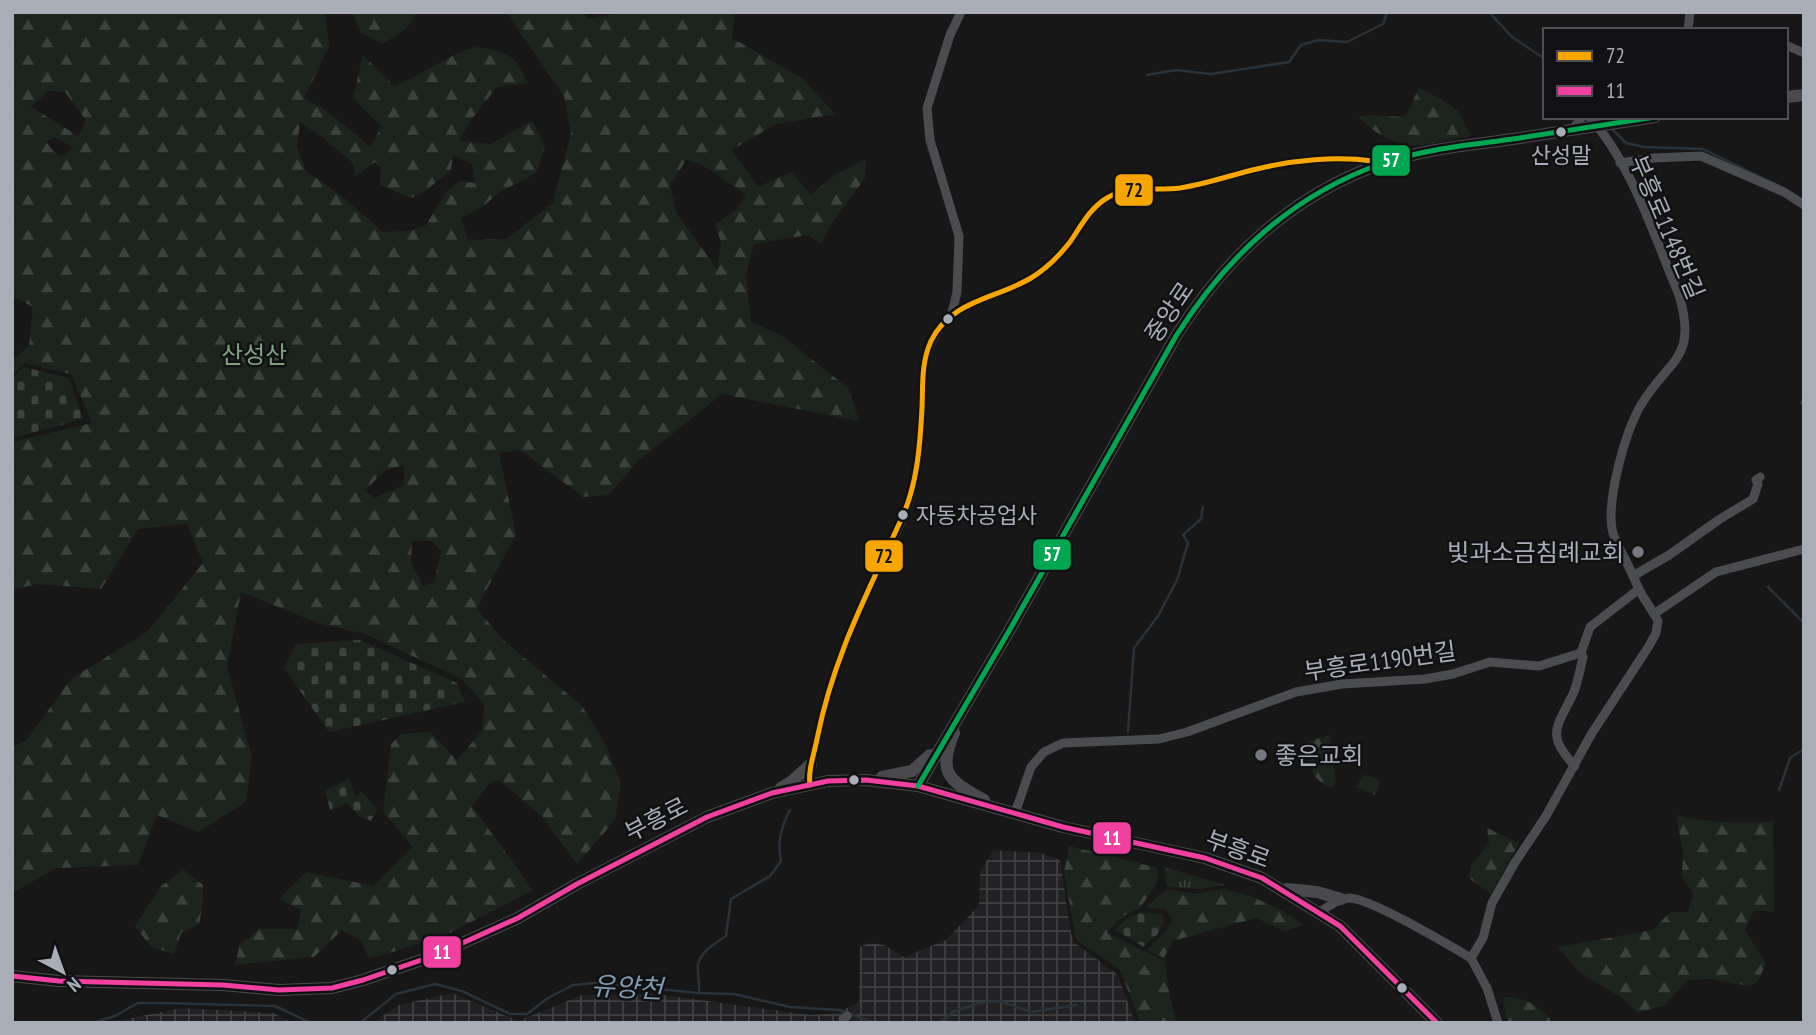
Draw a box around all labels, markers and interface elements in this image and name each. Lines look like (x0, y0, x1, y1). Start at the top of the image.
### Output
legend (1543, 28, 1788, 119)
text: 72 (1606, 42, 1625, 69)
text: 11 (1606, 77, 1625, 104)
marker: 산성말 (1554, 125, 1568, 139)
place label: 산성말 (1531, 141, 1591, 169)
line badge: 57 (1371, 144, 1411, 177)
text: 57 (1382, 148, 1400, 172)
street label: 부흥로1148번길 (1623, 150, 1711, 304)
line badge: 72 (1114, 173, 1154, 207)
text: 72 (1125, 178, 1143, 202)
street label: 중앙로 (1138, 276, 1200, 348)
unlabelled marker (941, 312, 955, 326)
park label: 산성산 (221, 339, 287, 370)
place label: 자동차공업사 (916, 501, 1037, 529)
marker: 자동차공업사 (896, 508, 910, 522)
place label: 빛과소금침례교회 (1447, 537, 1624, 568)
line badge: 57 (1032, 538, 1072, 571)
line badge: 72 (864, 539, 904, 573)
text: 57 (1043, 542, 1061, 566)
text: 72 (875, 544, 893, 568)
marker: 빛과소금침례교회 (1630, 544, 1646, 560)
street label: 부흥로1190번길 (1302, 635, 1458, 687)
place label: 좋은교회 (1275, 740, 1363, 771)
marker: 좋은교회 (1253, 747, 1269, 763)
unlabelled marker (847, 773, 861, 787)
street label: 부흥로 (619, 790, 693, 848)
line badge: 11 (1092, 821, 1132, 855)
street label: 부흥로 (1202, 823, 1274, 875)
text: 11 (1103, 826, 1121, 850)
line badge: 11 (422, 935, 462, 969)
north arrow (28, 937, 98, 1007)
text: 11 (433, 940, 451, 964)
unlabelled marker (385, 963, 399, 977)
water label: 유양천 (590, 969, 667, 1006)
text: N (62, 972, 86, 997)
unlabelled marker (1395, 981, 1409, 995)

